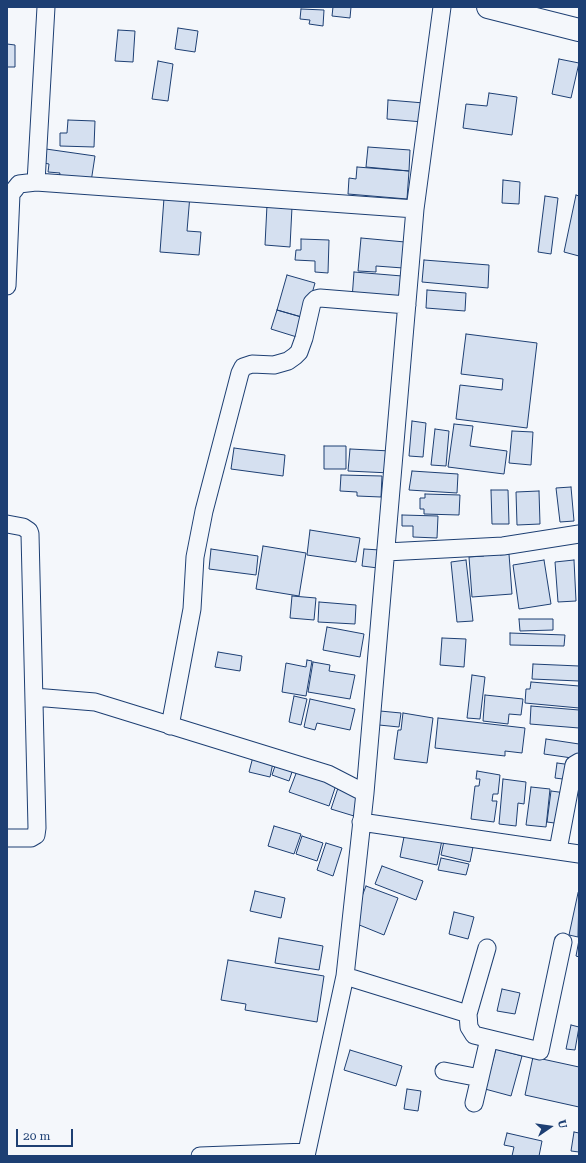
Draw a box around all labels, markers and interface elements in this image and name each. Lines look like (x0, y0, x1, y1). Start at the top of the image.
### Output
north arrow (530, 1107, 570, 1147)
text: U (555, 1119, 569, 1130)
scale bar (18, 1121, 75, 1147)
text: 20 m (23, 1129, 50, 1143)

